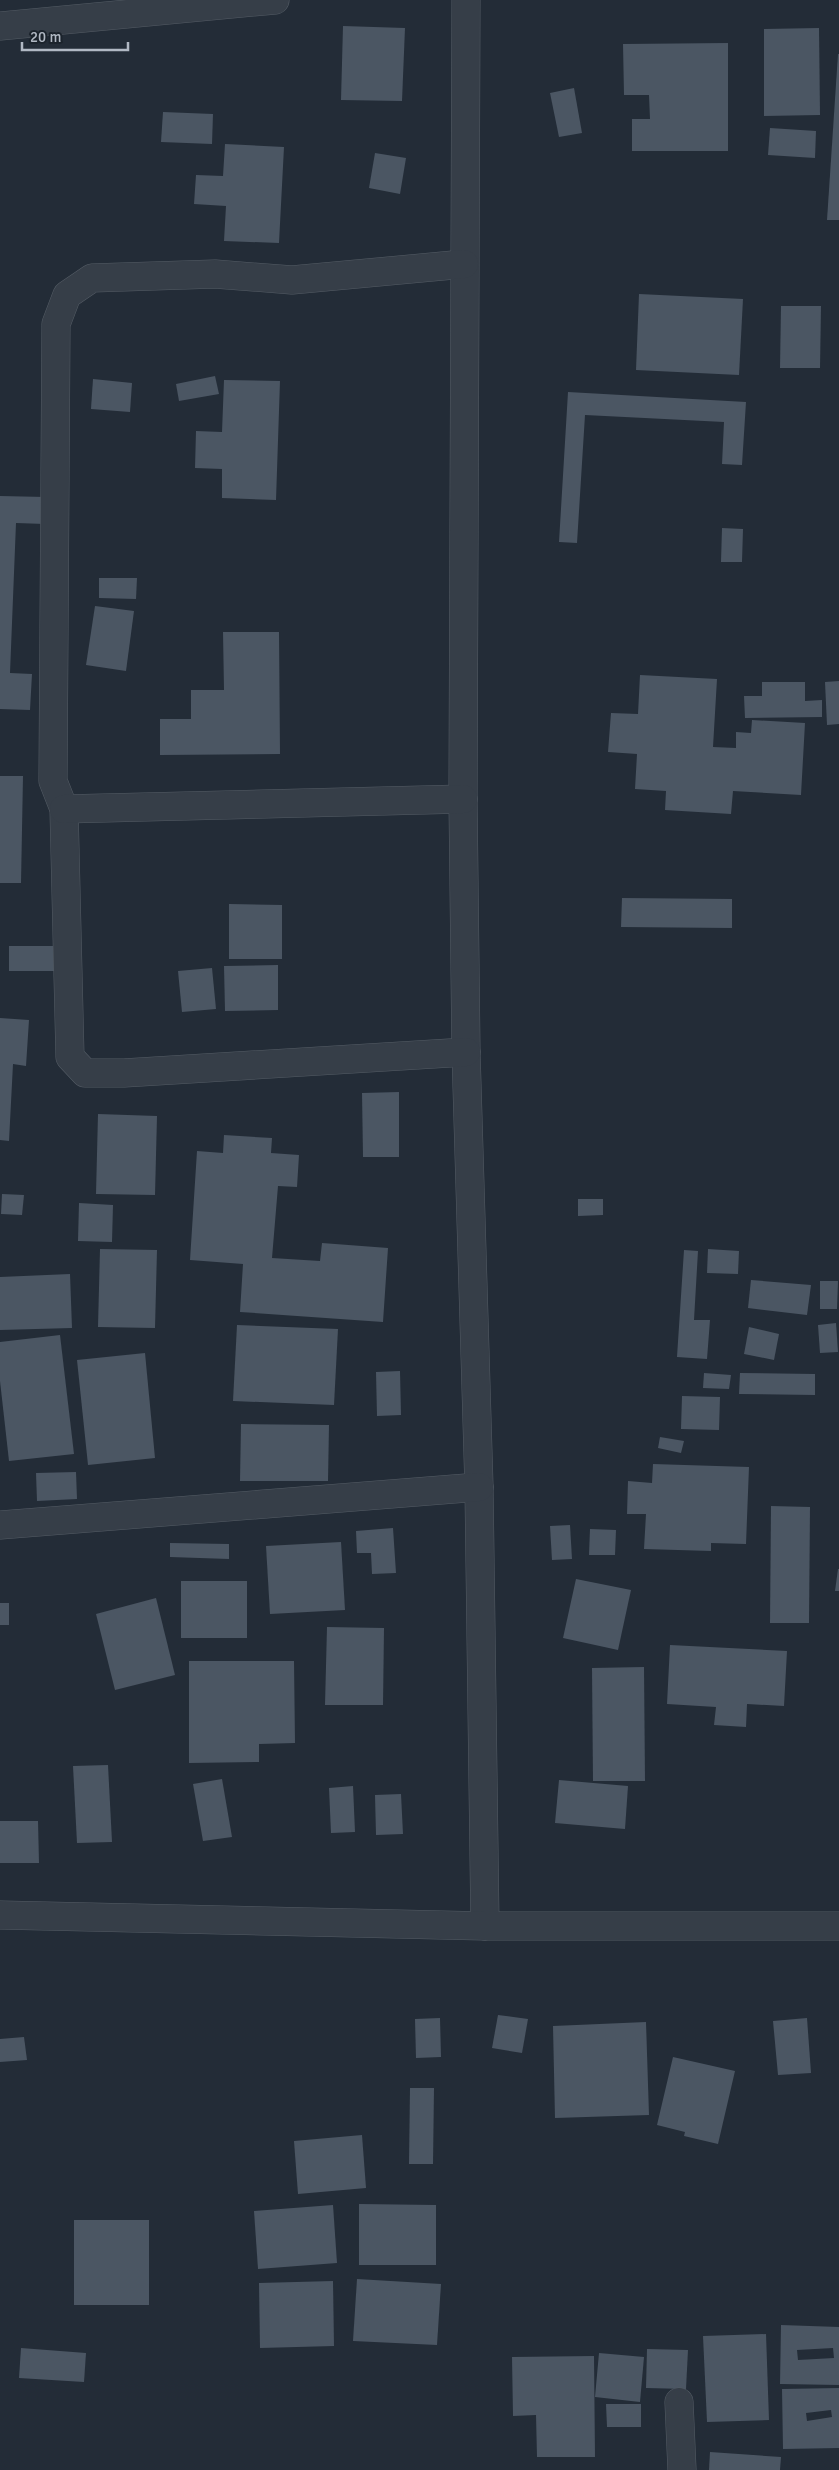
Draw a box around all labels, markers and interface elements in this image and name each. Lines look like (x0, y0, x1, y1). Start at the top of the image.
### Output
scale bar (22, 20, 129, 52)
text: 20 m (30, 28, 61, 46)

